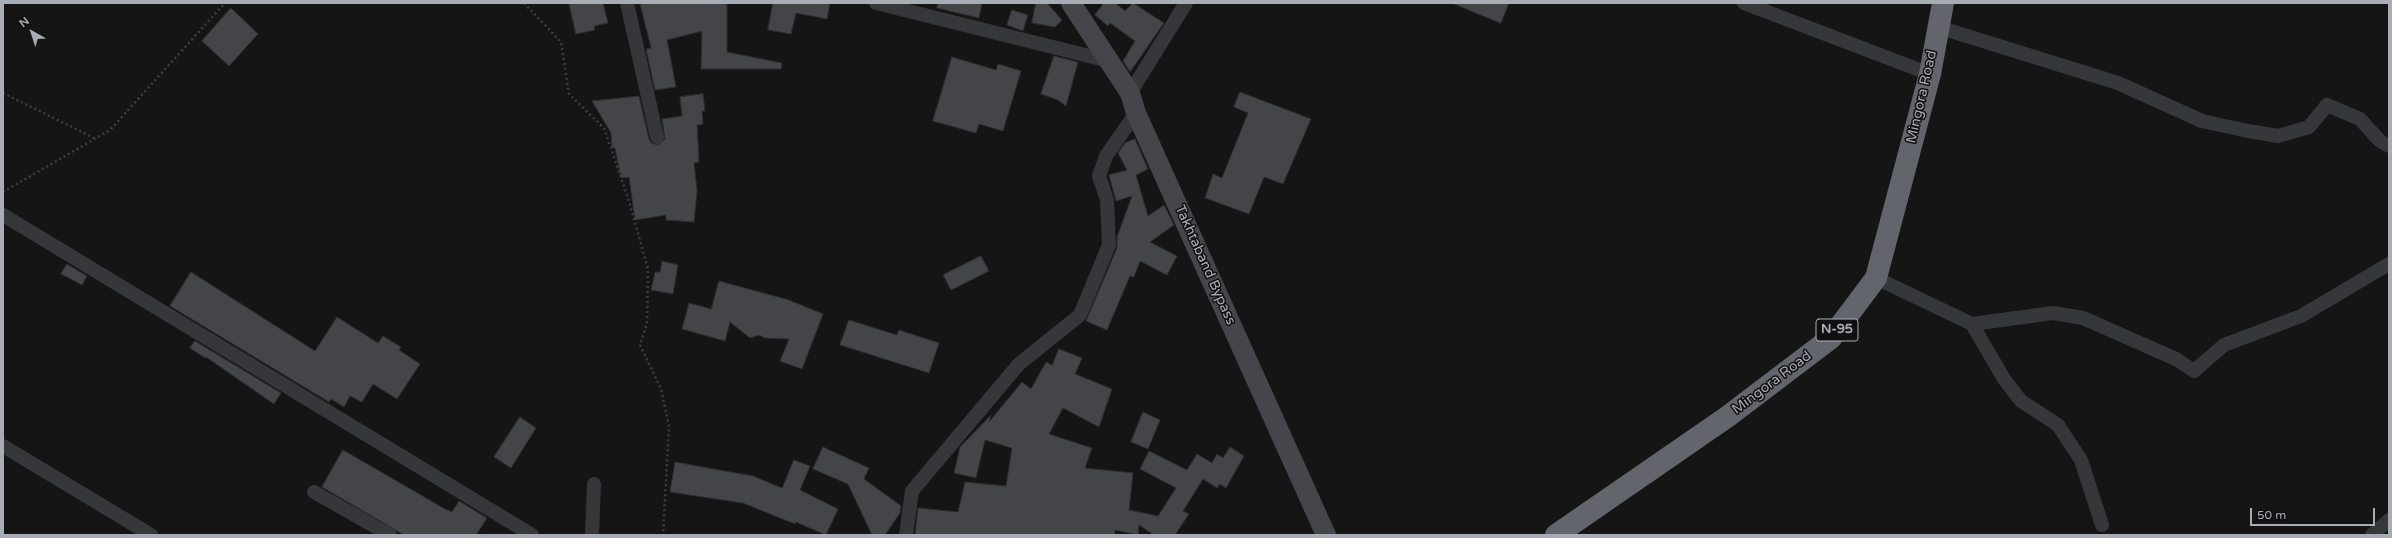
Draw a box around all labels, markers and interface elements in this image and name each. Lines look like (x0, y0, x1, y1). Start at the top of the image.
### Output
north arrow (12, 12, 52, 52)
text: N (17, 14, 32, 30)
street label: Mingora Road (1903, 49, 1941, 145)
street label: Takhtaband Bypass (1171, 202, 1239, 328)
road number: N-95 (1816, 319, 1858, 341)
street label: Mingora Road (1729, 348, 1815, 418)
scale bar (2252, 500, 2377, 526)
text: 50 m (2257, 508, 2286, 522)

